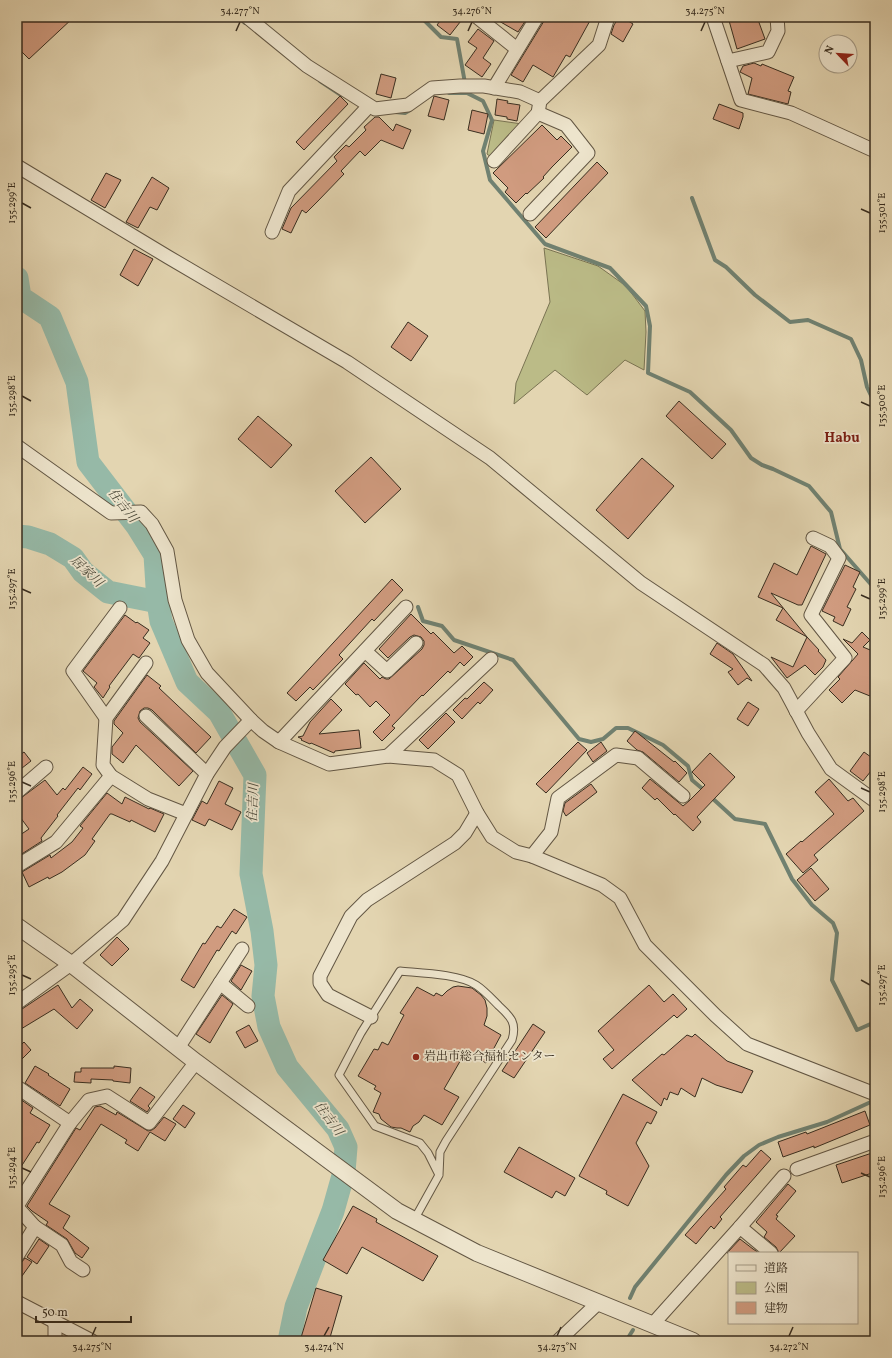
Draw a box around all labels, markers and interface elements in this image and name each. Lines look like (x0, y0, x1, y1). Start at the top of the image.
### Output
text: 34.277°N (220, 4, 260, 18)
text: 34.276°N (452, 4, 492, 18)
text: 34.275°N (685, 4, 725, 18)
north arrow (818, 34, 858, 74)
text: N (822, 44, 839, 57)
text: 135.299°E (5, 182, 19, 224)
text: 135.301°E (875, 193, 889, 233)
text: 135.298°E (5, 375, 19, 417)
text: 135.300°E (875, 385, 889, 427)
district label: Habu (824, 429, 860, 448)
water label: 住吉川 (103, 485, 142, 528)
water label: 居家川 (66, 552, 108, 593)
text: 135.297°E (5, 568, 19, 610)
text: 135.299°E (875, 578, 889, 620)
text: 135.296°E (5, 761, 19, 803)
text: 135.298°E (875, 771, 889, 813)
water label: 住吉川 (244, 781, 264, 823)
text: 135.295°E (5, 954, 19, 996)
text: 135.297°E (875, 964, 889, 1006)
place label: 岩出市総合福祉センター (424, 1049, 556, 1065)
marker: 岩出市総合福祉センター (411, 1052, 421, 1062)
water label: 住吉川 (309, 1098, 348, 1142)
text: 135.294°E (5, 1147, 19, 1189)
text: 135.296°E (875, 1156, 889, 1198)
legend (728, 1252, 858, 1324)
text: 道路 (764, 1261, 788, 1277)
text: 公園 (764, 1281, 788, 1297)
scale bar (36, 1298, 131, 1324)
text: 建物 (764, 1301, 788, 1317)
text: 50 m (42, 1305, 68, 1321)
text: 34.275°N (72, 1340, 112, 1354)
text: 34.274°N (304, 1340, 344, 1354)
text: 34.273°N (537, 1340, 577, 1354)
text: 34.272°N (769, 1340, 809, 1354)

